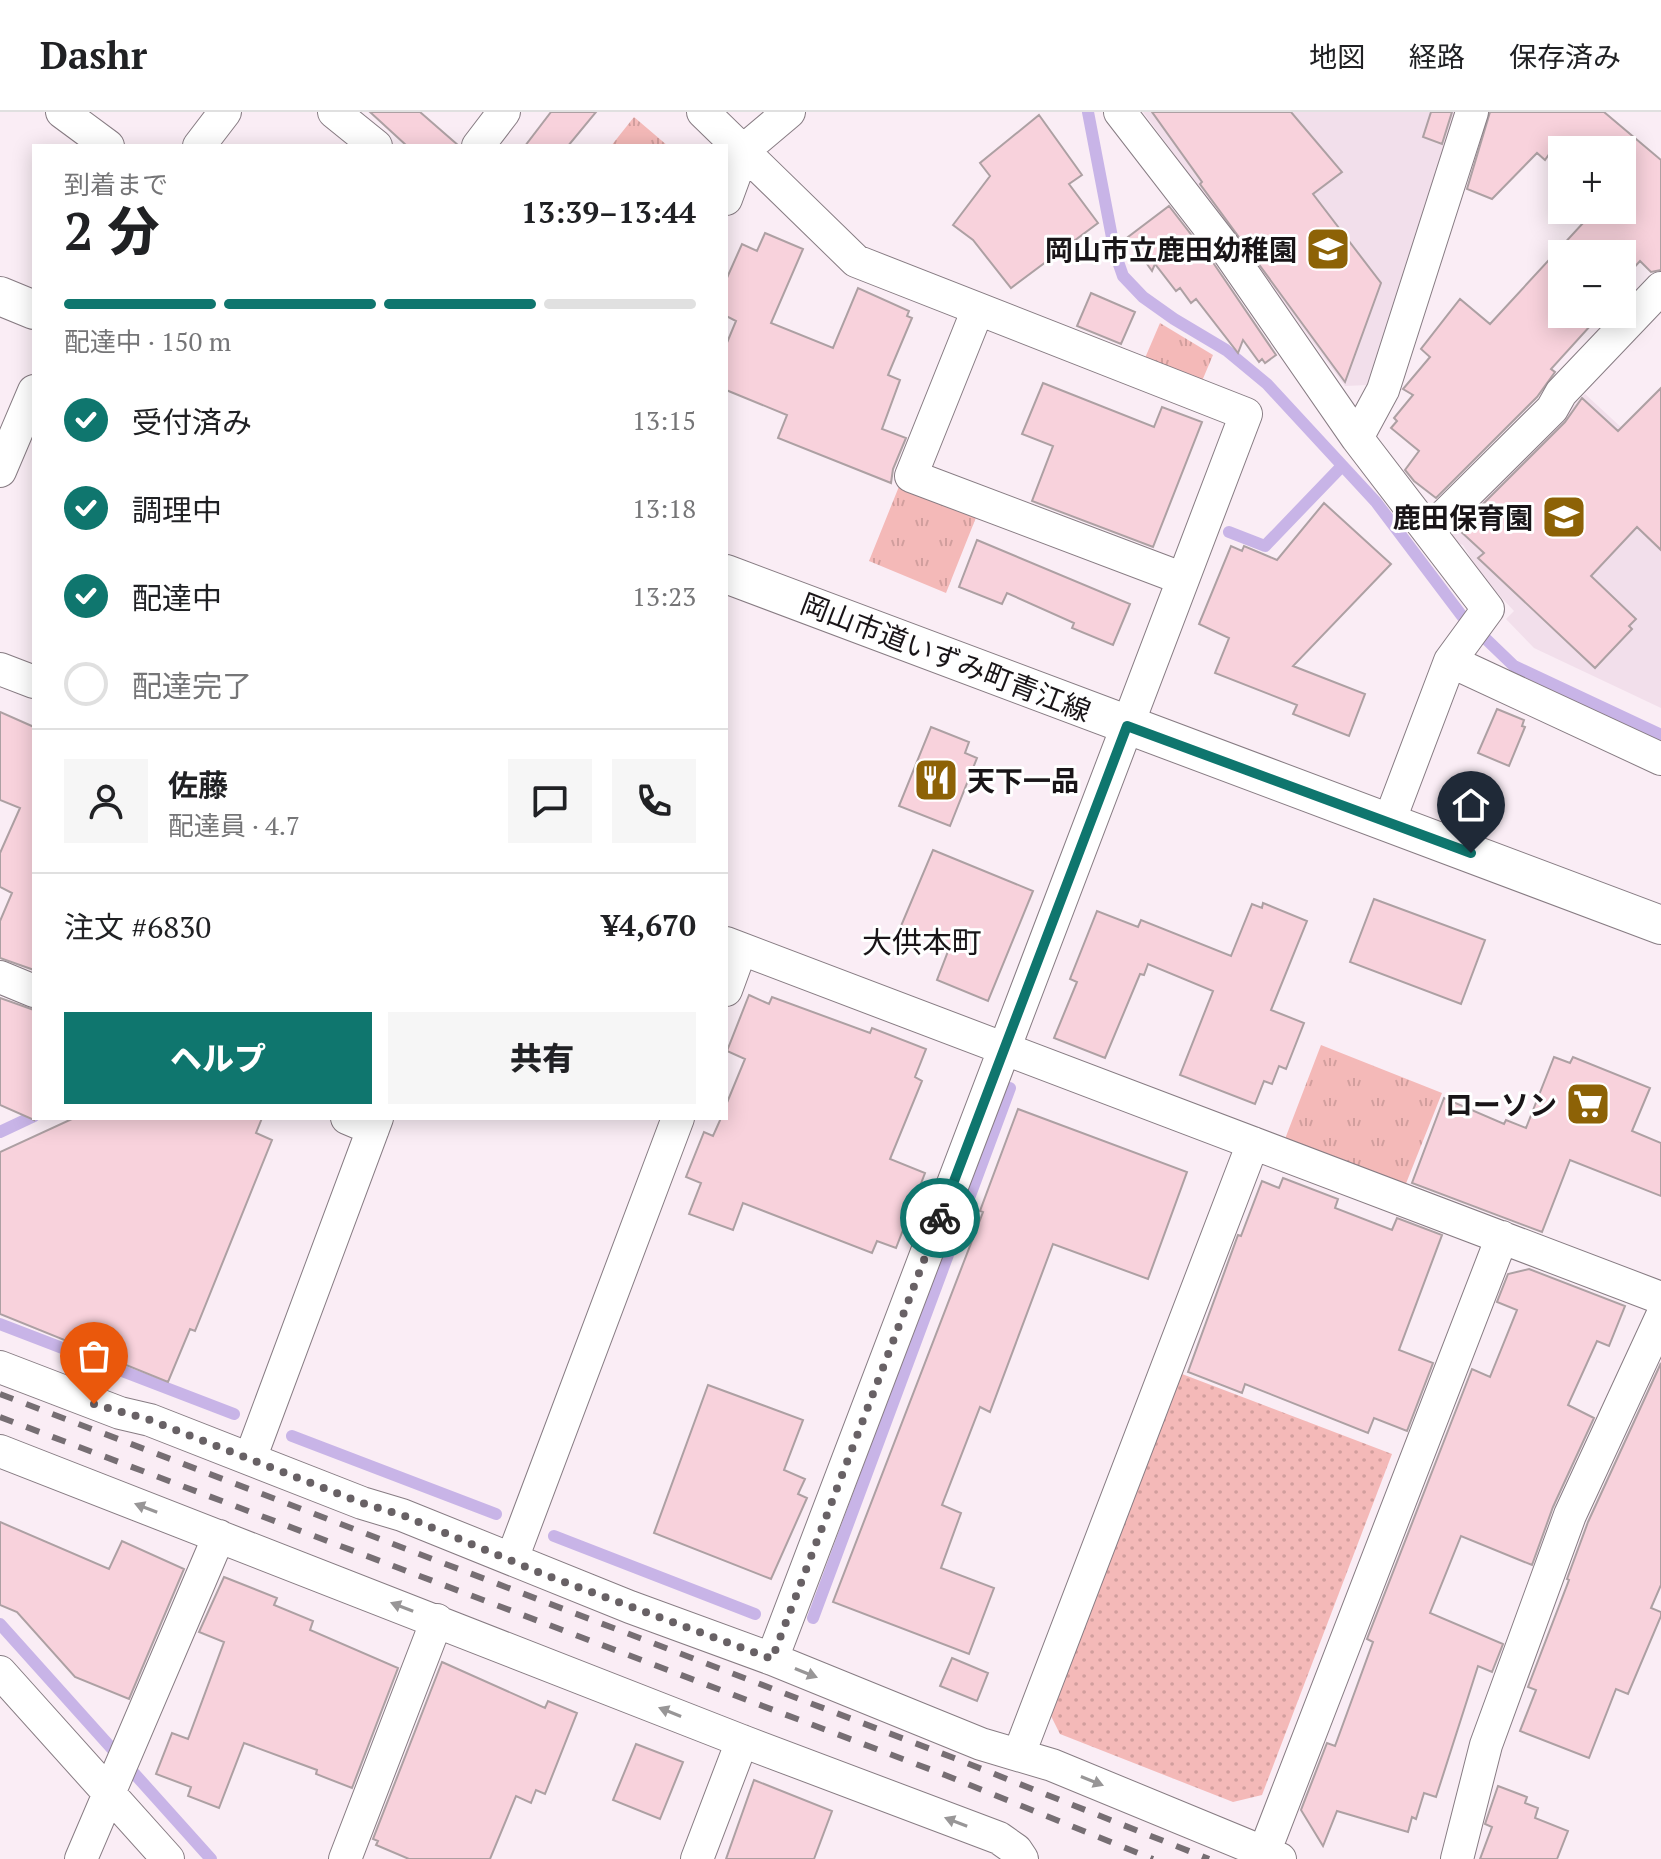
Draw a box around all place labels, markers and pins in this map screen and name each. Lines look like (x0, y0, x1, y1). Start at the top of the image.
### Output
school or university icon: 岡山市立鹿田幼稚園 (1304, 225, 1352, 273)
place label: 岡山市立鹿田幼稚園 (1045, 231, 1297, 268)
school or university icon: 鹿田保育園 (1540, 493, 1588, 541)
place label: 鹿田保育園 (1393, 499, 1533, 536)
restaurant icon: 天下一品 (912, 756, 960, 804)
place label: 天下一品 (967, 762, 1079, 799)
pin (1437, 771, 1505, 853)
supermarket icon: ローソン (1564, 1080, 1612, 1128)
place label: ローソン (1445, 1086, 1557, 1123)
pin (60, 1322, 128, 1404)

